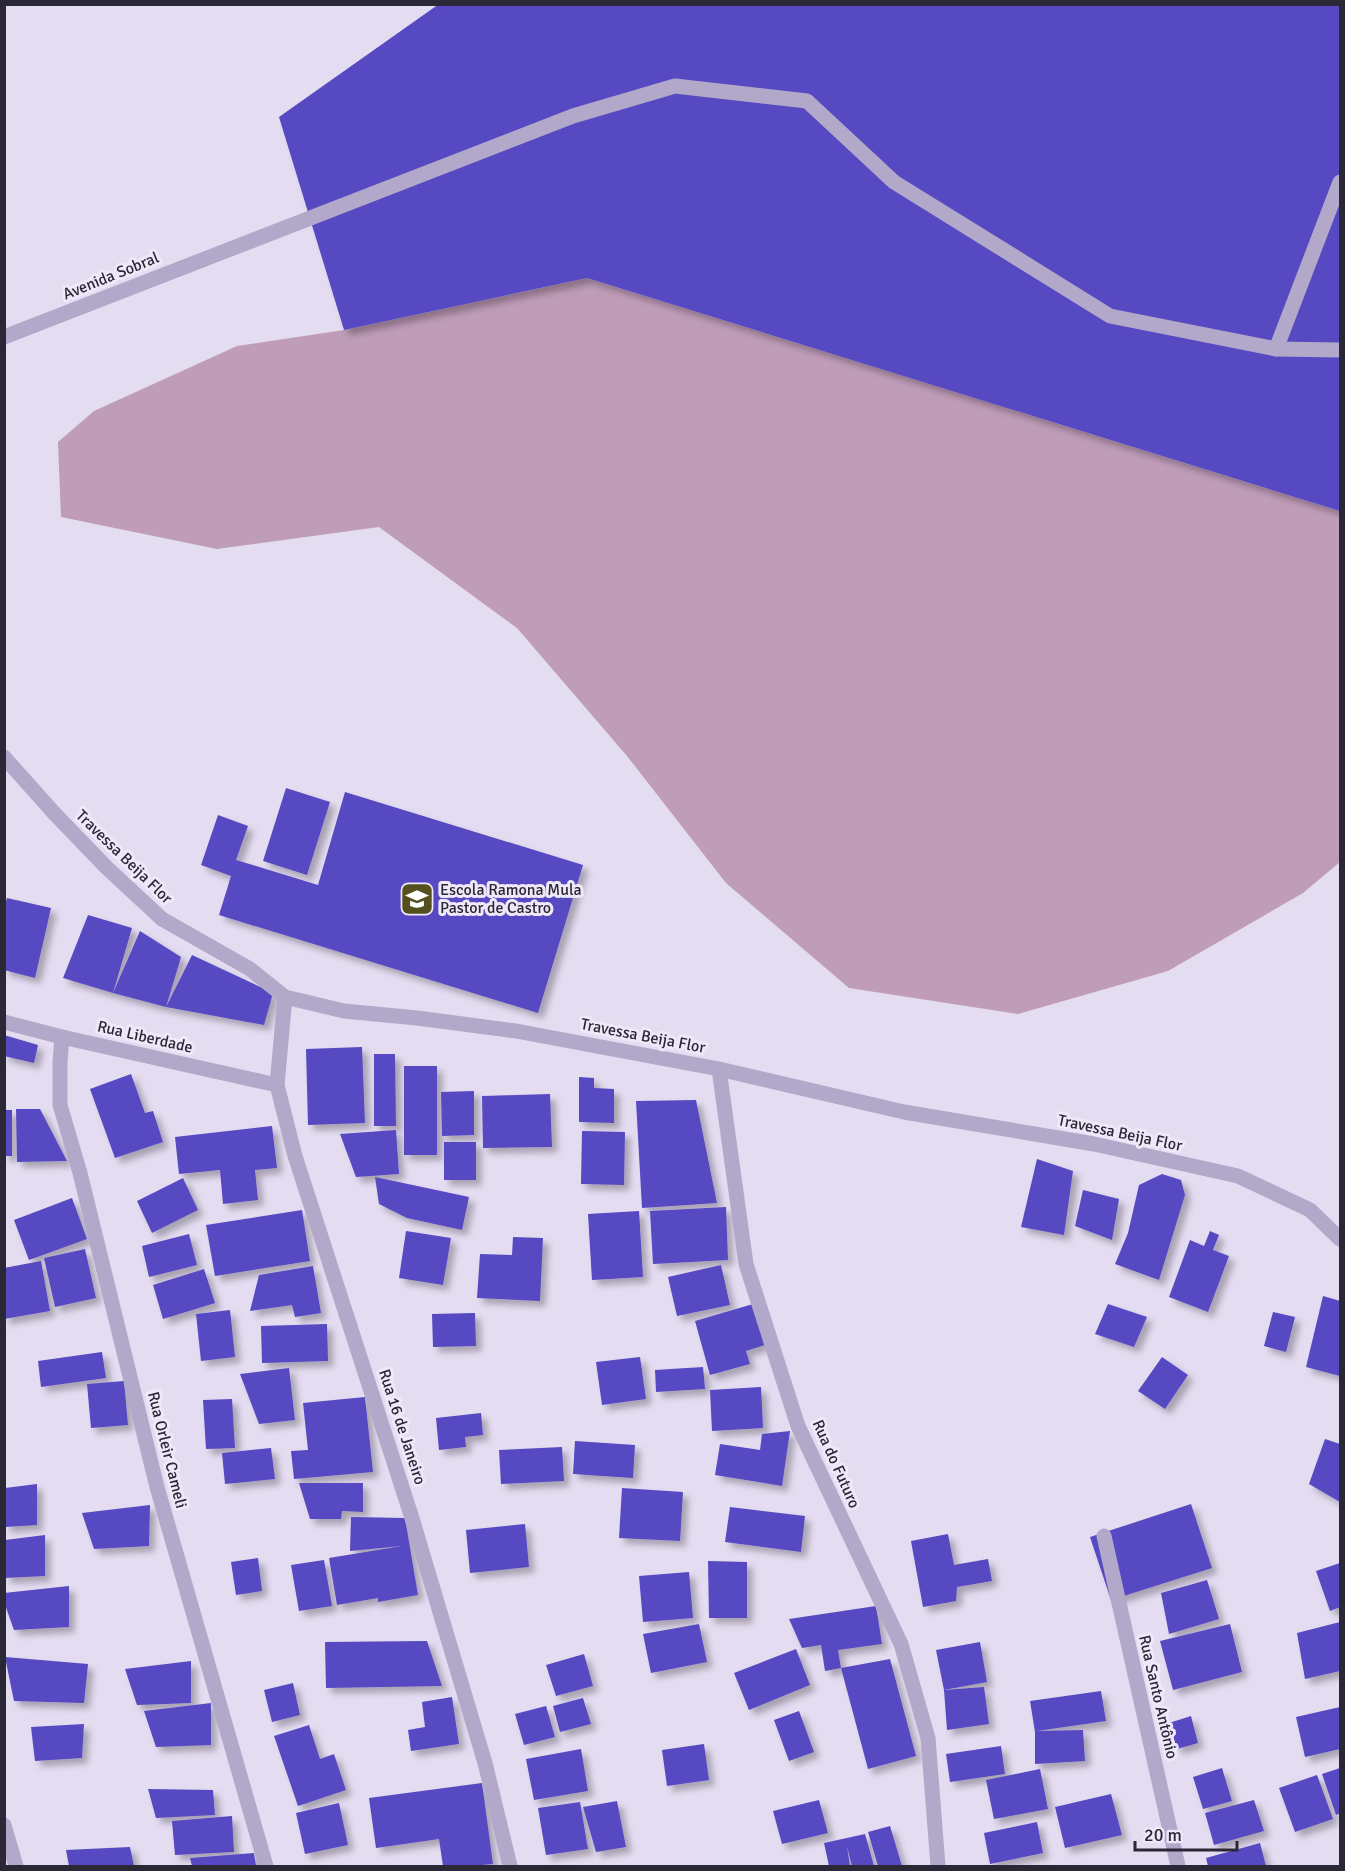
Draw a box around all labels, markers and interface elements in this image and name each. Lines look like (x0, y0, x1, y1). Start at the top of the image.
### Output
street label: Avenida Sobral (60, 248, 162, 304)
street label: Travessa Beija Flor (72, 806, 177, 908)
place label: Escola Ramona Mula Pastor de Castro (440, 880, 582, 918)
school or university icon: Escola Ramona Mula Pastor de Castro (399, 881, 435, 917)
street label: Travessa Beija Flor (579, 1014, 707, 1058)
street label: Rua Liberdade (95, 1016, 195, 1058)
street label: Travessa Beija Flor (1056, 1110, 1184, 1156)
street label: Rua 16 de Janeiro (374, 1367, 430, 1487)
street label: Rua Orleir Cameli (143, 1389, 191, 1511)
street label: Rua do Futuro (808, 1417, 864, 1511)
street label: Rua Santo Antônio (1134, 1633, 1182, 1761)
scale bar (1135, 1814, 1237, 1852)
text: 20 m (1144, 1824, 1182, 1846)

